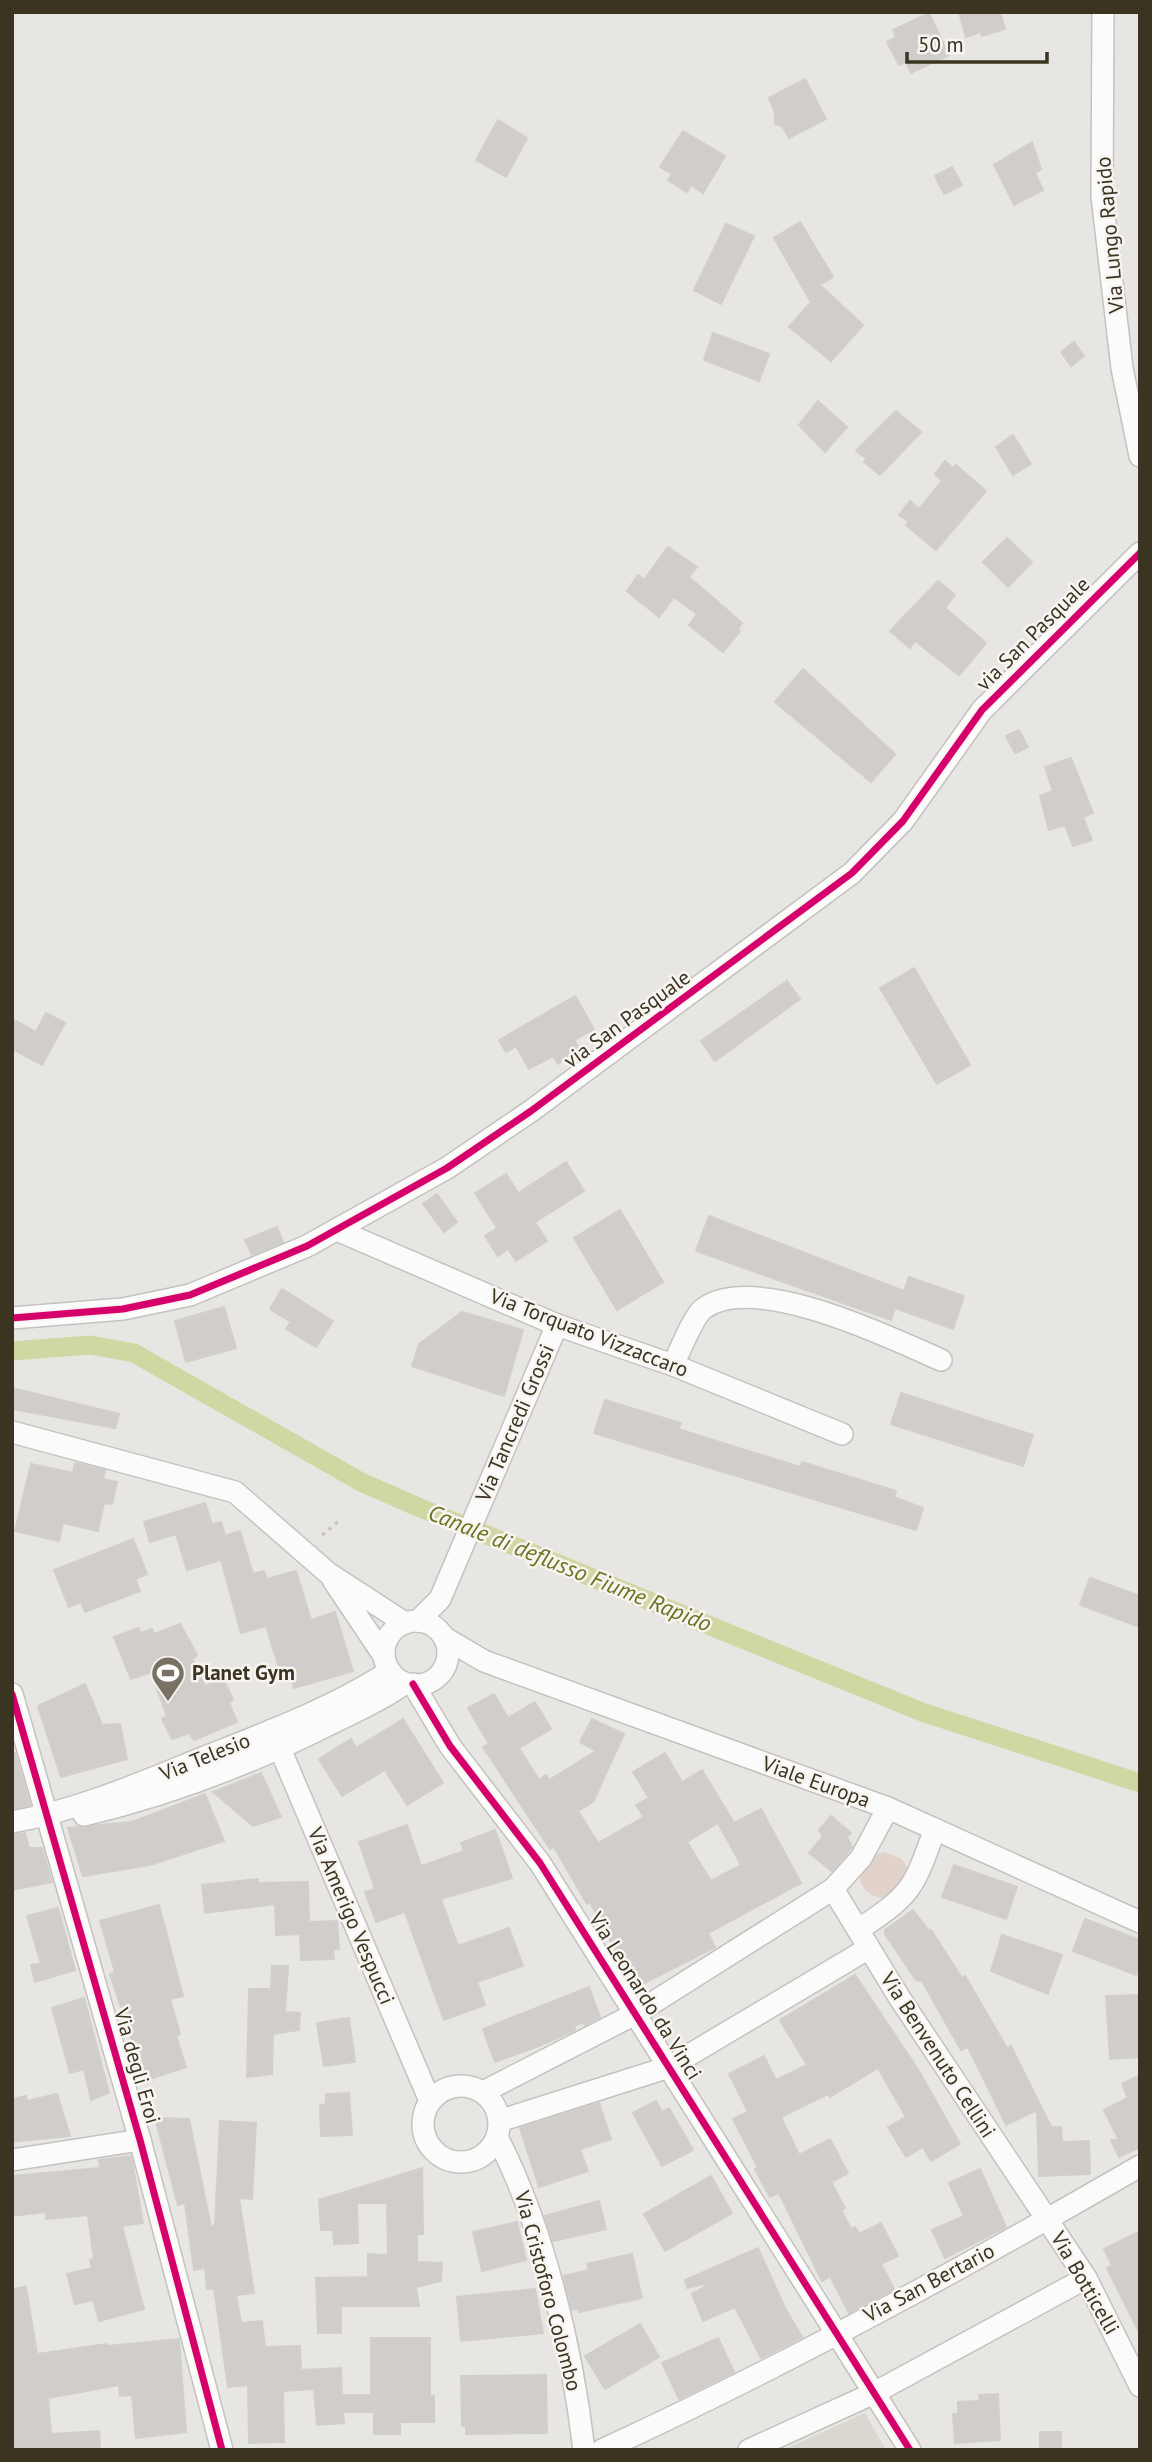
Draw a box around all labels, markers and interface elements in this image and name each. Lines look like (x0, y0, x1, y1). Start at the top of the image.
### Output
scale bar (907, 21, 1047, 65)
text: 50 m (918, 31, 964, 58)
street label: Via Lungo Rapido (1089, 156, 1130, 316)
street label: via San Pasquale (970, 571, 1095, 696)
street label: via San Pasquale (558, 963, 696, 1074)
street label: Via Torquato Vizzaccaro (485, 1282, 692, 1383)
street label: Via Tancredi Grossi (469, 1340, 560, 1507)
water label: Canale di deflusso Fiume Rapido (424, 1497, 716, 1638)
sports icon: Planet Gym (149, 1654, 187, 1703)
place label: Planet Gym (192, 1659, 295, 1686)
street label: Via Telesio (155, 1726, 254, 1787)
street label: Viale Europa (757, 1749, 874, 1814)
street label: Via Amerigo Vespucci (301, 1822, 401, 2009)
street label: Via Leonardo da Vinci (582, 1906, 708, 2085)
street label: Via Benvenuto Cellini (874, 1966, 1002, 2143)
street label: Via degli Eroi (108, 2004, 167, 2127)
street label: Via Cristoforo Colombo (509, 2187, 588, 2394)
street label: Via Botticelli (1045, 2226, 1126, 2339)
street label: Via San Bertario (858, 2237, 999, 2329)

